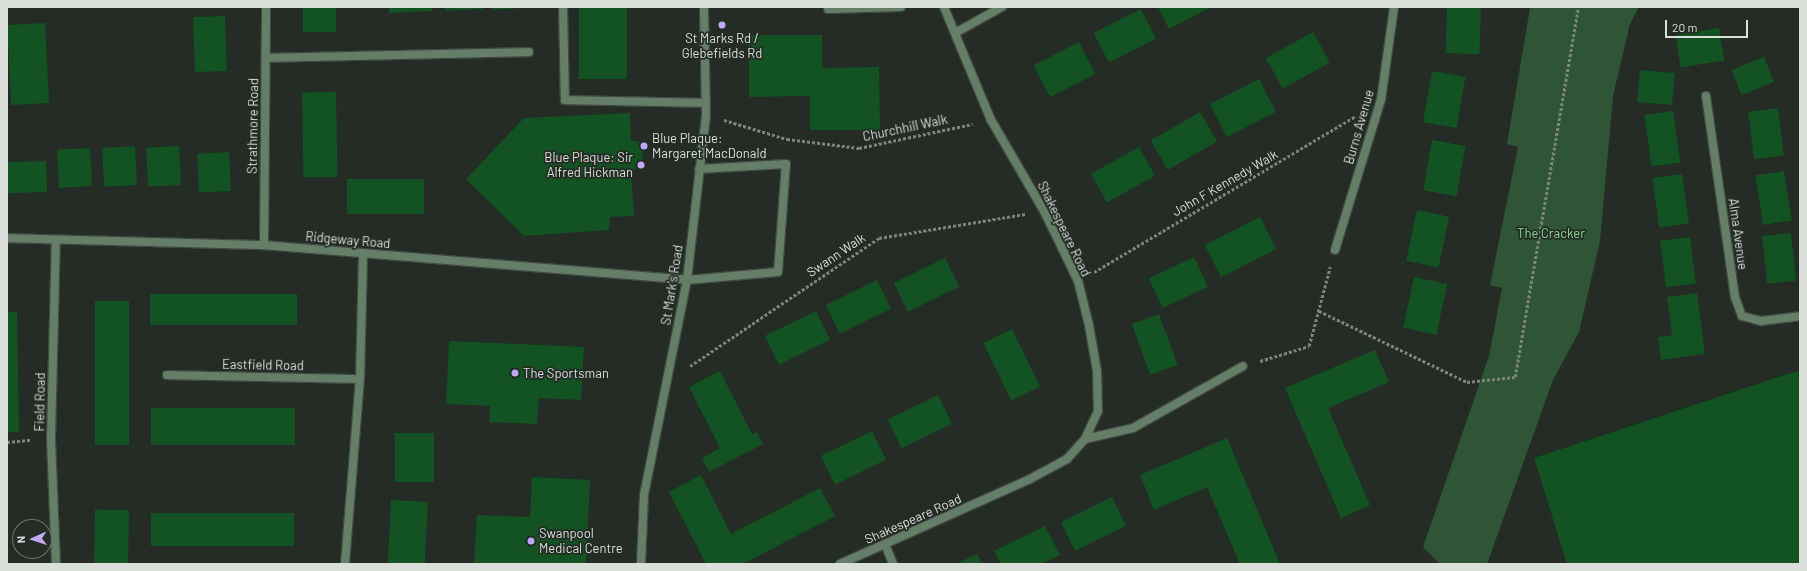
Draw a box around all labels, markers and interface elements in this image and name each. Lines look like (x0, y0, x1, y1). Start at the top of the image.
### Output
scale bar (1667, 12, 1750, 38)
marker: St Marks Rd / Glebefields Rd (717, 20, 727, 30)
text: 20 m (1672, 20, 1698, 34)
place label: St Marks Rd / Glebefields Rd (682, 31, 762, 62)
street label: Strathmore Road (244, 78, 262, 174)
street label: Burns Avenue (1341, 88, 1377, 166)
street label: Churchhill Walk (861, 111, 949, 145)
place label: Blue Plaque: Margaret MacDonald (652, 131, 767, 162)
marker: Blue Plaque: Margaret MacDonald (639, 141, 649, 151)
street label: John F Kennedy Walk (1169, 146, 1281, 220)
place label: Blue Plaque: Sir Alfred Hickman (544, 150, 633, 181)
marker: Blue Plaque: Sir Alfred Hickman (636, 160, 646, 170)
street label: Shakespeare Road (1034, 179, 1094, 279)
street label: Alma Avenue (1725, 197, 1751, 271)
park label: The Cracker (1517, 225, 1585, 241)
street label: Ridgeway Road (305, 229, 391, 251)
street label: Swann Walk (804, 230, 868, 280)
street label: St Mark's Road (658, 244, 686, 326)
street label: Eastfield Road (222, 356, 304, 374)
place label: The Sportsman (523, 365, 609, 381)
marker: The Sportsman (510, 368, 520, 378)
street label: Field Road (32, 372, 48, 432)
street label: Shakespeare Road (862, 491, 964, 547)
north arrow (12, 519, 52, 559)
place label: Swanpool Medical Centre (539, 526, 623, 557)
text: N (14, 536, 27, 544)
marker: Swanpool Medical Centre (526, 536, 536, 546)

